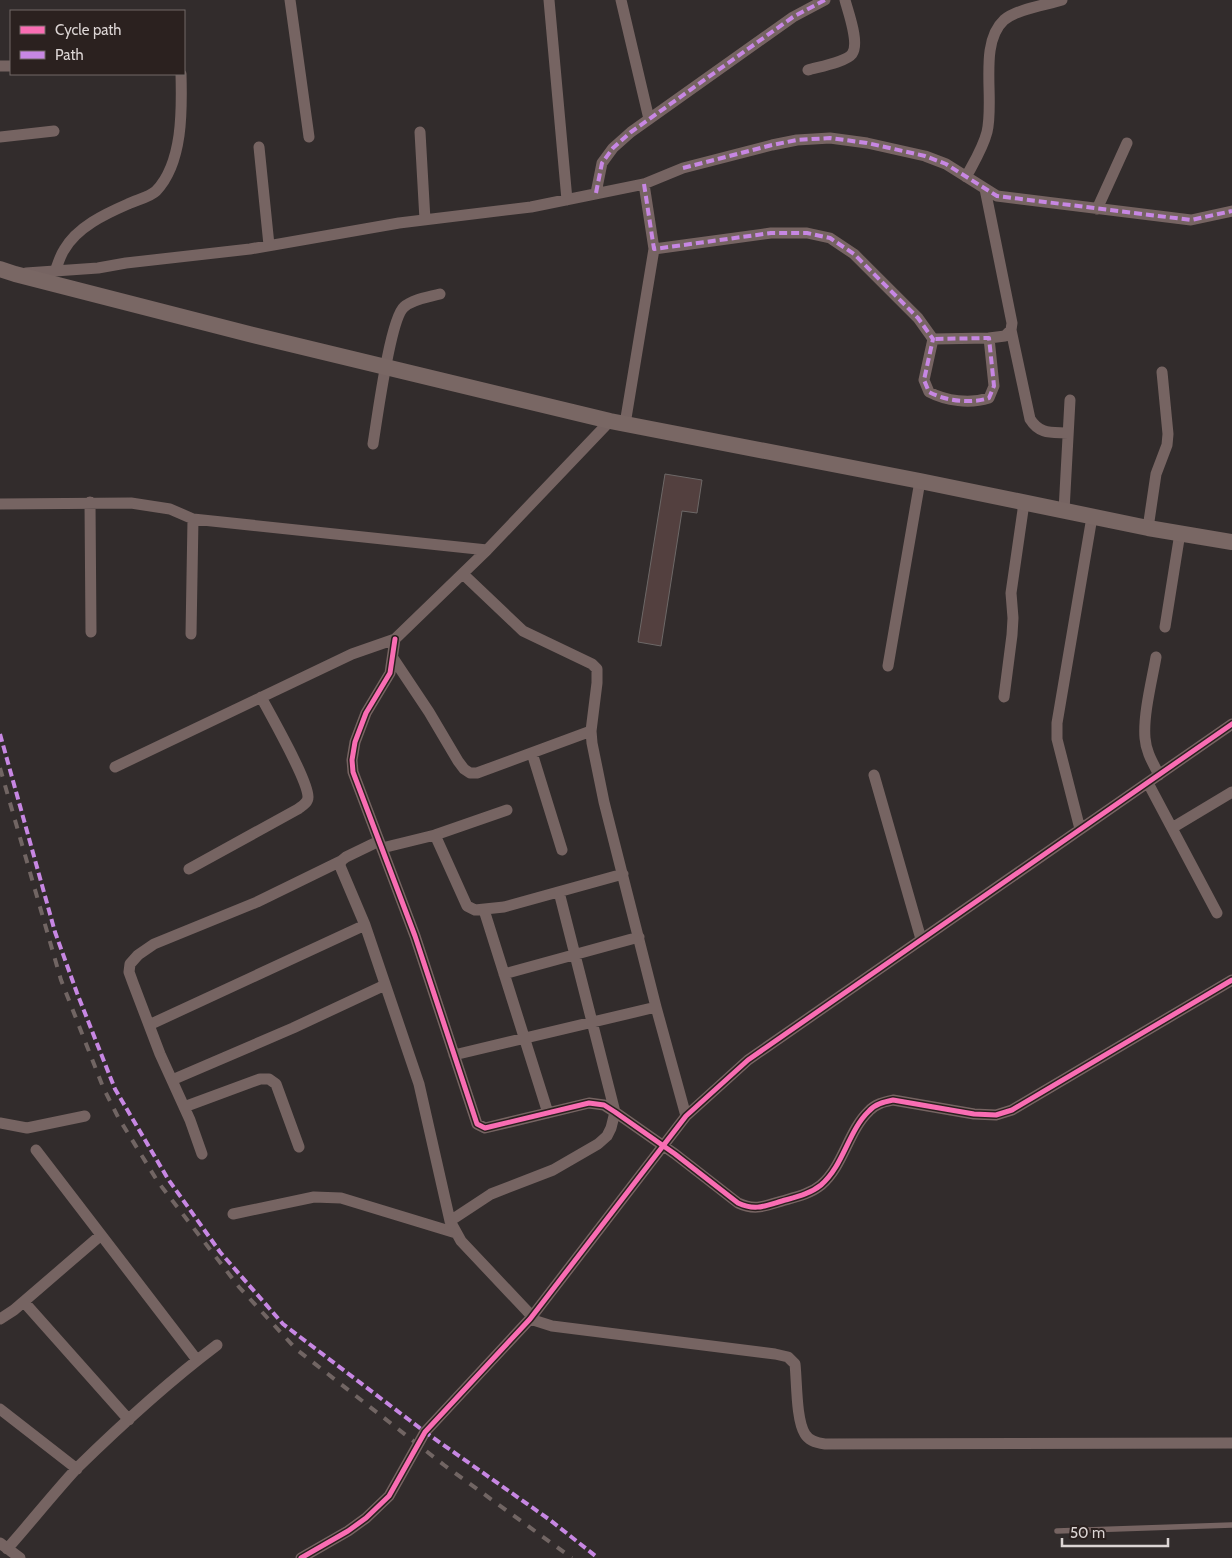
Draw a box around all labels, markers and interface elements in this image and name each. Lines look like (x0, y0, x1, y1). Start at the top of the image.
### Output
legend (10, 10, 185, 75)
text: Cycle path (55, 21, 121, 39)
text: Path (55, 46, 84, 64)
scale bar (1062, 1516, 1168, 1548)
text: 50 m (1070, 1524, 1105, 1542)

